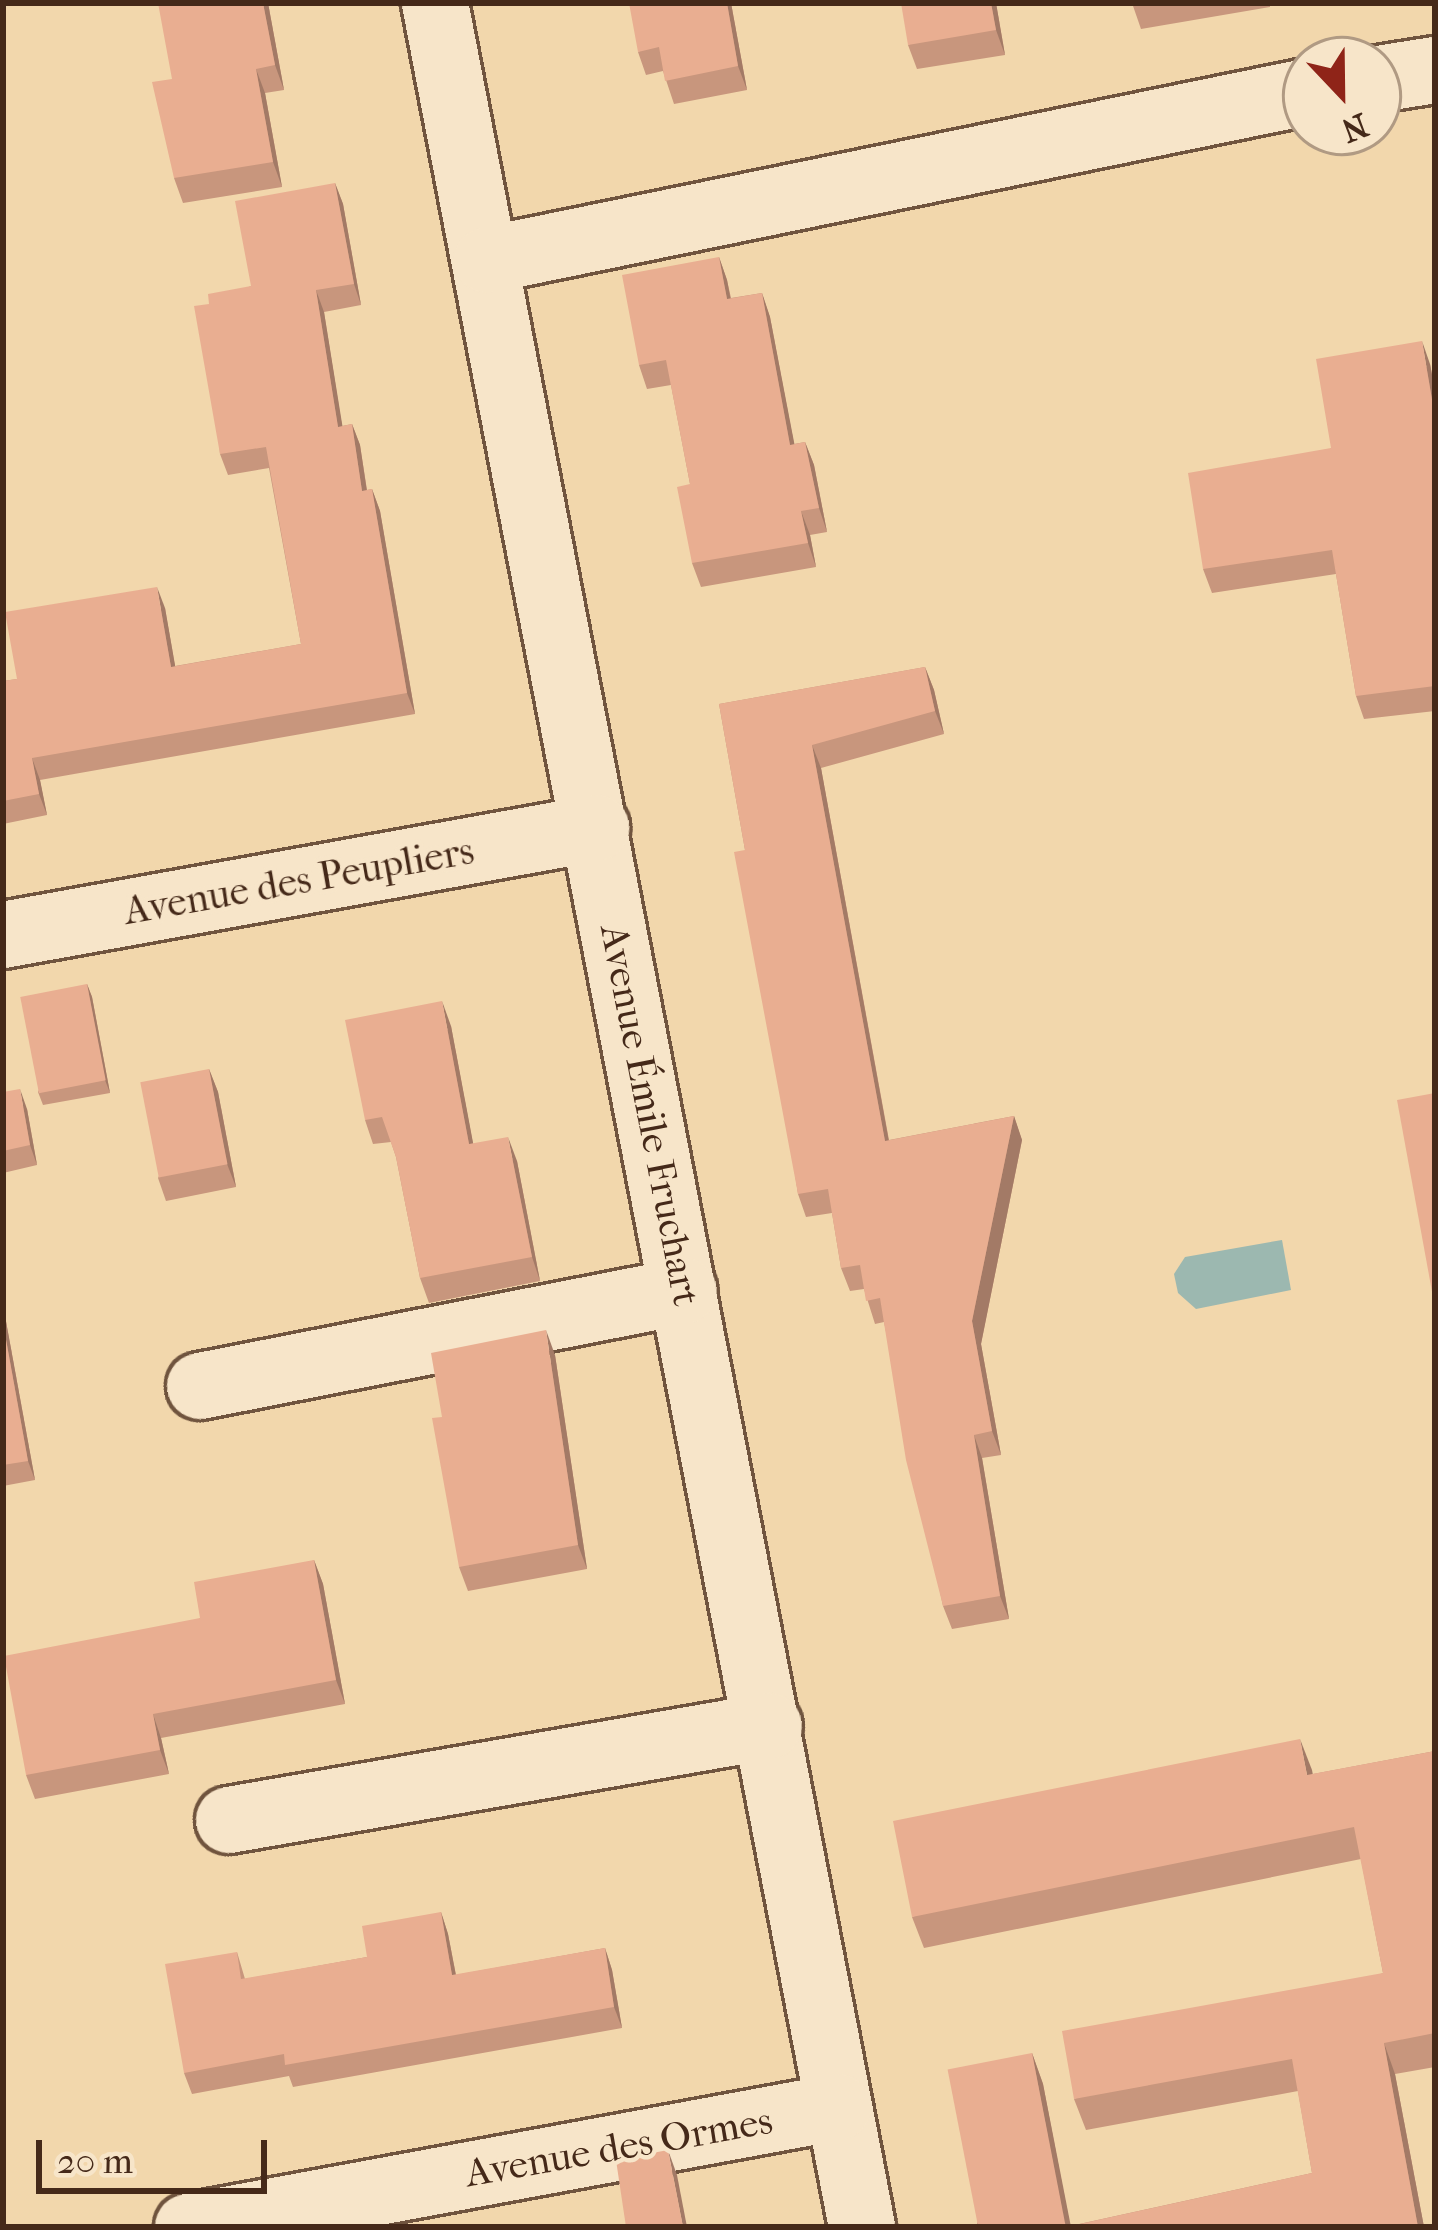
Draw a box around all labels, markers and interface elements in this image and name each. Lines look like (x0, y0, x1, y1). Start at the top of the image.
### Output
north arrow (1282, 36, 1402, 156)
text: N (1336, 104, 1373, 150)
street label: Avenue des Peupliers (120, 827, 478, 935)
street label: Avenue Émile Fruchart (590, 920, 710, 1310)
street label: Avenue des Ormes (462, 2097, 776, 2197)
scale bar (42, 2116, 273, 2190)
text: 20 m (57, 2140, 133, 2182)

